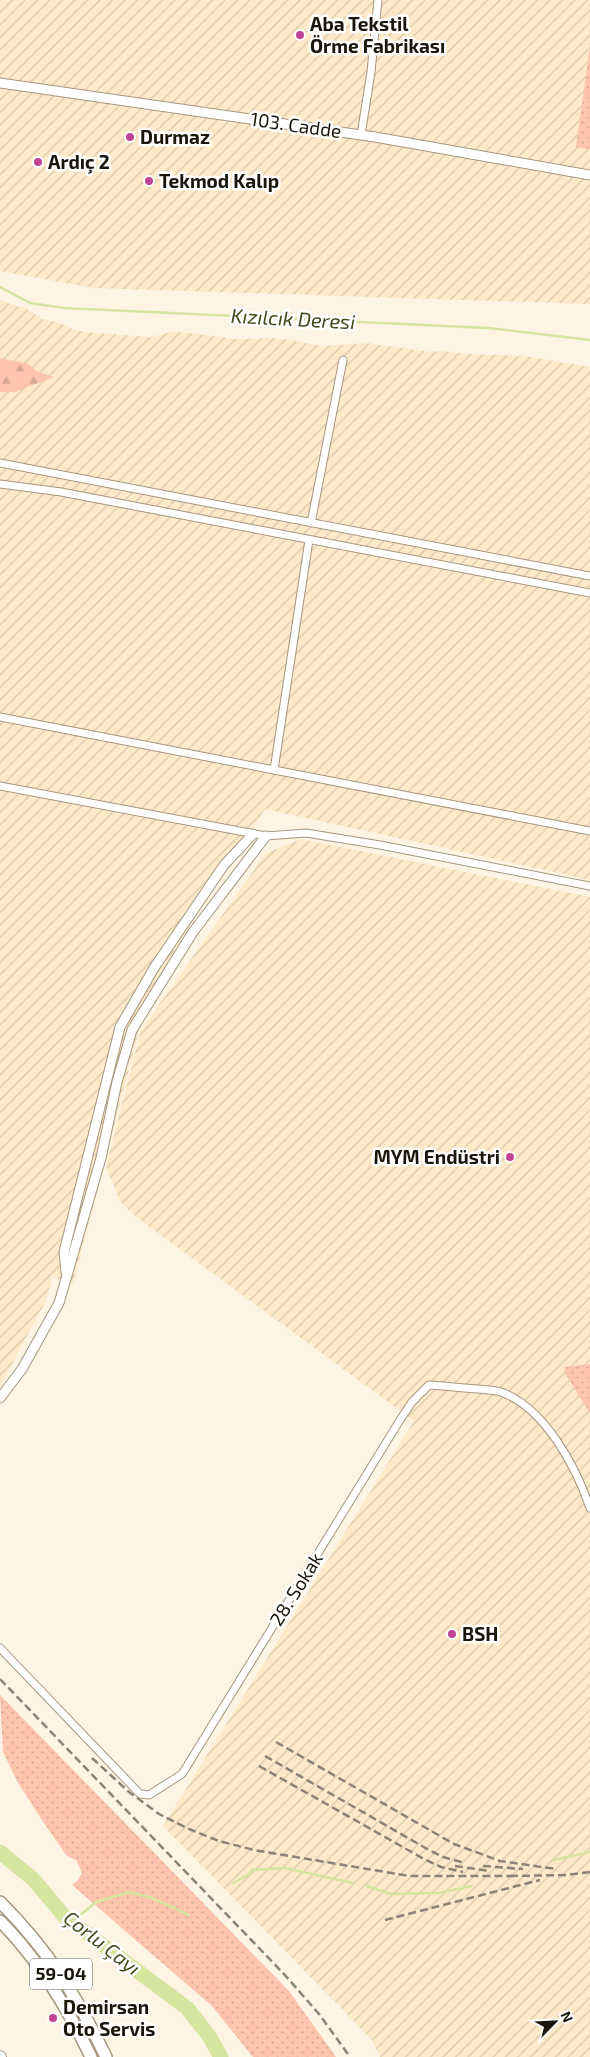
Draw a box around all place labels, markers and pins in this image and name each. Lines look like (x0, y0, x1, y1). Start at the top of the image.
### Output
place label: Aba Tekstil Örme Fabrikası (310, 12, 445, 57)
marker: Aba Tekstil Örme Fabrikası (294, 29, 306, 41)
place label: Durmaz (140, 125, 210, 148)
marker: Durmaz (124, 131, 136, 143)
place label: Ardıç 2 (48, 150, 110, 174)
marker: Ardıç 2 (32, 156, 44, 168)
place label: Tekmod Kalıp (159, 169, 279, 192)
marker: Tekmod Kalıp (143, 175, 155, 187)
place label: MYM Endüstri (374, 1145, 500, 1168)
marker: MYM Endüstri (504, 1151, 516, 1163)
place label: BSH (462, 1622, 498, 1645)
marker: BSH (446, 1628, 458, 1640)
place label: Demirsan Oto Servis (63, 1995, 155, 2040)
marker: Demirsan Oto Servis (47, 2012, 59, 2024)

